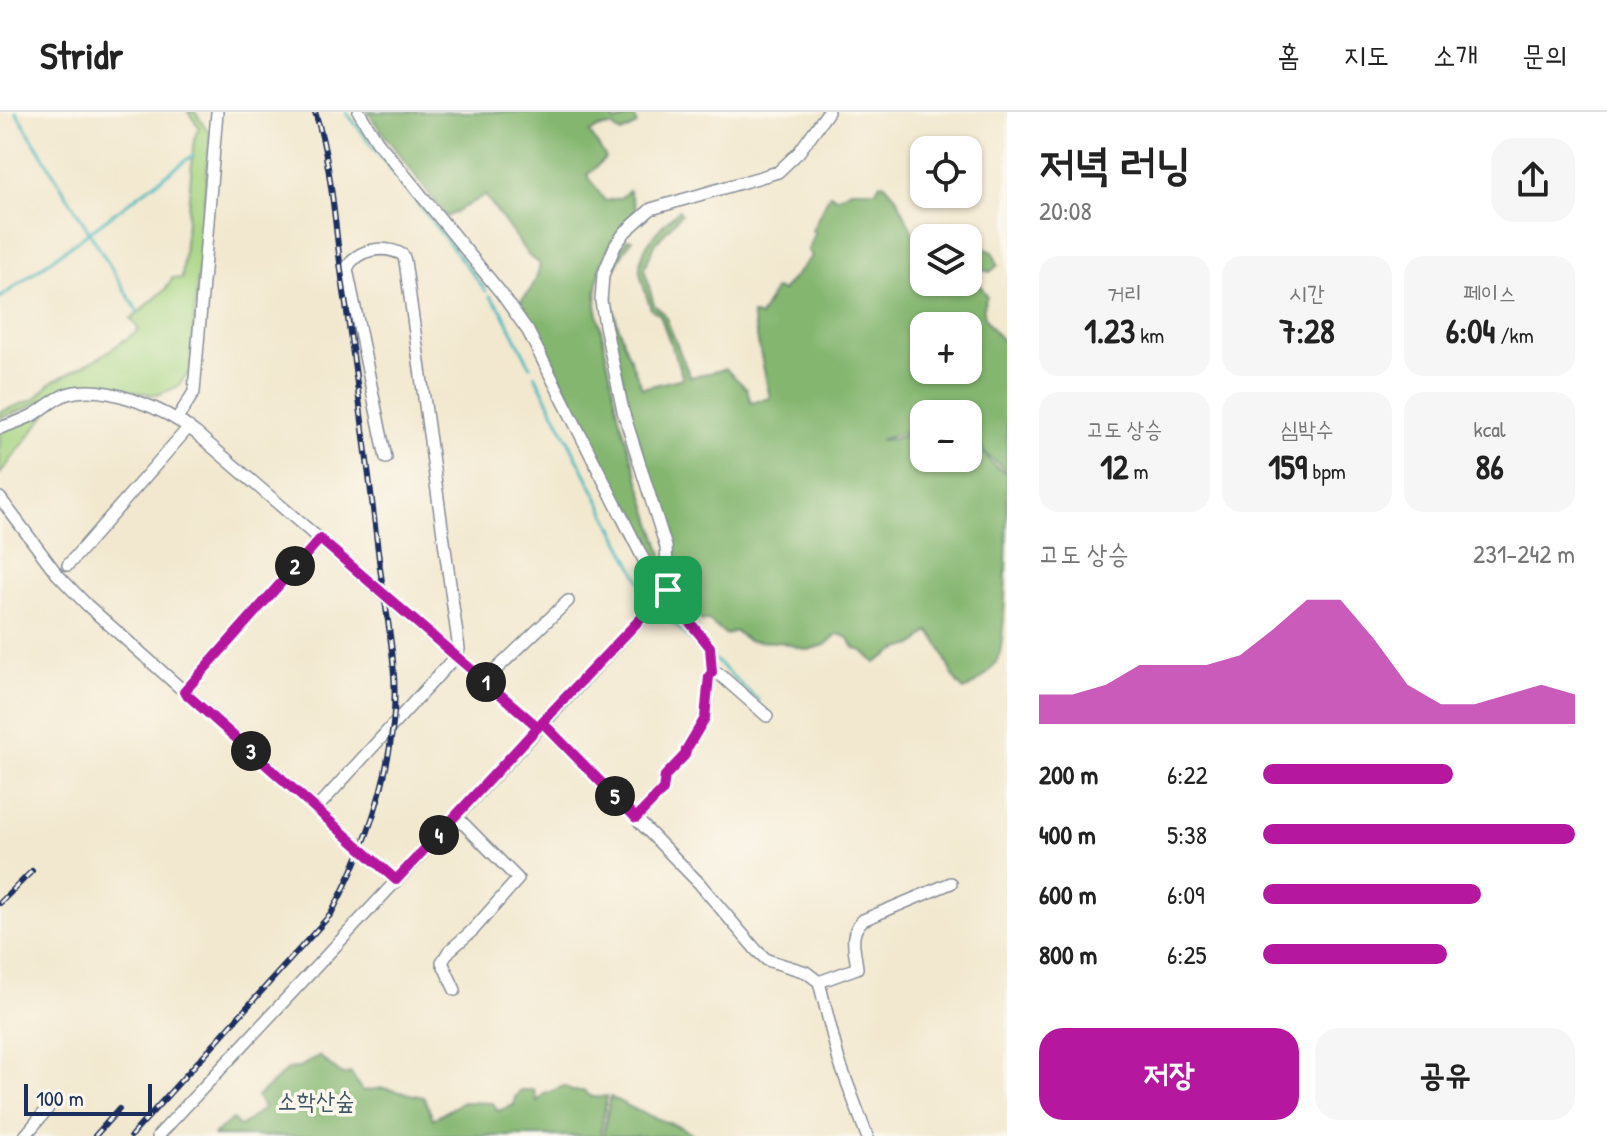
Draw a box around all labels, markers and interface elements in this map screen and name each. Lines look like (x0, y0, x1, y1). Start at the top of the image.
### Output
text: Stridr (40, 29, 123, 81)
text: 홈 (1277, 36, 1300, 74)
text: 지도 (1344, 36, 1389, 74)
text: 소개 (1433, 36, 1478, 74)
text: 문의 (1522, 36, 1567, 74)
text: 저녁 러닝 (1039, 133, 1191, 193)
map controls (910, 136, 982, 472)
button: locate (910, 136, 982, 208)
button: share (1491, 138, 1575, 222)
text: 20:08 (1039, 193, 1092, 228)
button: layers (910, 224, 982, 296)
text: 거리 (1107, 278, 1142, 308)
text: 시간 (1289, 278, 1325, 308)
text: 페이스 (1463, 278, 1516, 308)
text: 1.23 (1084, 308, 1135, 354)
text: 7:28 (1279, 308, 1335, 354)
text: 6:04 (1446, 308, 1495, 354)
button: + (910, 312, 982, 384)
text: km (1135, 320, 1164, 350)
text: /km (1495, 320, 1534, 350)
button: − (910, 400, 982, 472)
text: 고도 상승 (1086, 414, 1162, 444)
text: 심박수 (1280, 414, 1334, 444)
text: kcal (1474, 414, 1506, 444)
text: 12 (1100, 444, 1128, 490)
text: 159 (1268, 444, 1307, 490)
text: 86 (1476, 444, 1504, 490)
text: m (1128, 456, 1148, 486)
text: bpm (1307, 456, 1346, 486)
text: 고도 상승 (1039, 536, 1129, 571)
text: 231–242 m (1473, 536, 1575, 571)
pin: 2 (275, 546, 315, 586)
text: 2 (290, 551, 300, 581)
pin (634, 556, 702, 624)
icon: arrive (646, 568, 690, 612)
pin: 1 (466, 662, 506, 702)
text: 1 (482, 667, 490, 697)
pin: 3 (231, 731, 271, 771)
text: 3 (246, 736, 256, 766)
text: 200 m (1039, 757, 1098, 792)
text: 6:22 (1167, 757, 1208, 792)
pin: 5 (595, 776, 635, 816)
text: 5 (610, 781, 620, 811)
pin: 4 (419, 815, 459, 855)
text: 400 m (1039, 817, 1096, 852)
text: 5:38 (1167, 817, 1207, 852)
text: 4 (435, 820, 443, 850)
text: 600 m (1039, 877, 1096, 912)
text: 6:09 (1167, 877, 1205, 912)
text: 800 m (1039, 937, 1097, 972)
text: 6:25 (1167, 937, 1207, 972)
button: 저장 (1039, 1028, 1299, 1120)
button: 공유 (1315, 1028, 1575, 1120)
scale bar (24, 1080, 152, 1116)
text: 100 m (36, 1083, 84, 1113)
park label: 소학산숲 (277, 1084, 355, 1116)

